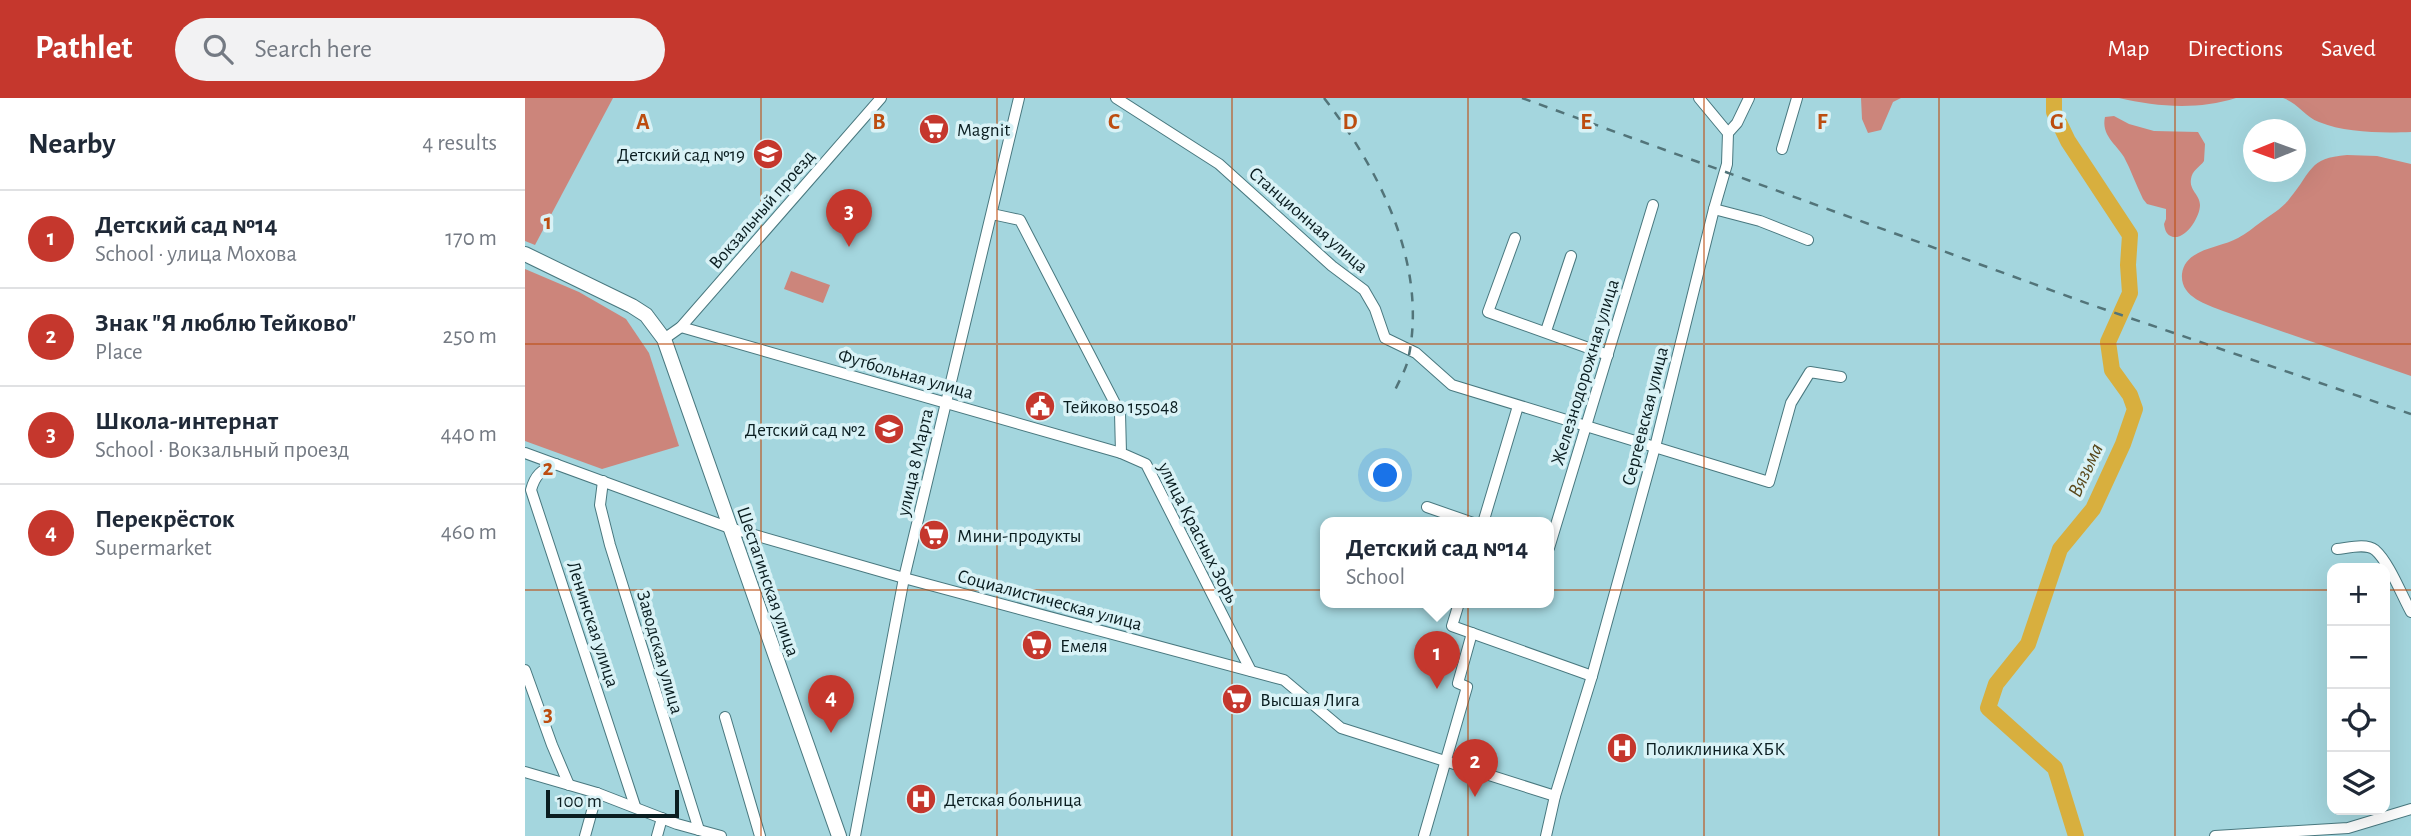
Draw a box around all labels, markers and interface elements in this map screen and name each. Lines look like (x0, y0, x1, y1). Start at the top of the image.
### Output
search box (175, 18, 665, 81)
icon: search (199, 30, 237, 68)
text: Pathlet (35, 32, 133, 65)
text: Search here (255, 36, 372, 62)
text: Map (2107, 37, 2149, 61)
text: Directions (2187, 37, 2283, 61)
text: Saved (2321, 37, 2376, 61)
text: A (636, 111, 650, 134)
text: B (872, 111, 886, 134)
text: C (1108, 111, 1120, 134)
text: D (1342, 111, 1358, 134)
text: E (1580, 111, 1592, 134)
text: F (1817, 111, 1828, 134)
text: G (2050, 111, 2064, 134)
supermarket icon: Magnit (917, 112, 951, 146)
north arrow (2243, 119, 2306, 182)
place label: Magnit (957, 121, 1010, 140)
text: Nearby (28, 129, 116, 159)
text: 4 results (422, 132, 497, 155)
school or university icon: Детский сад №19 (751, 137, 785, 171)
place label: Детский сад №19 (617, 146, 745, 165)
street label: Вокзальный проезд (706, 147, 819, 273)
street label: Станционная улица (1245, 164, 1371, 277)
pin: 3 (826, 189, 872, 247)
text: 1 (544, 211, 552, 234)
text: Детский сад №14 (95, 212, 278, 238)
text: 1 (47, 227, 55, 250)
text: 170 m (445, 227, 497, 250)
text: School · улица Мохова (95, 243, 297, 266)
street label: Железнодорожная улица (1548, 277, 1623, 468)
text: Знак "Я люблю Тейково" (95, 310, 357, 336)
text: 2 (46, 325, 56, 348)
text: 250 m (443, 325, 497, 348)
text: Place (95, 341, 143, 364)
street label: Сергеевская улица (1619, 345, 1672, 488)
street label: Футбольная улица (836, 346, 976, 403)
public building icon: Тейково 155048 (1023, 389, 1057, 423)
place label: Тейково 155048 (1063, 398, 1178, 417)
street label: улица 8 Марта (894, 407, 937, 519)
text: Школа-интернат (95, 408, 278, 434)
school or university icon: Детский сад №2 (872, 412, 906, 446)
place label: Детский сад №2 (745, 421, 866, 440)
text: 3 (46, 423, 56, 446)
text: 440 m (441, 423, 497, 446)
text: School · Вокзальный проезд (95, 439, 349, 462)
water label: Вязьма (2064, 440, 2107, 500)
text: 2 (543, 457, 554, 480)
your location (1368, 458, 1402, 492)
street label: улица Красных Зорь (1154, 459, 1241, 606)
street label: Шестагинская улица (733, 504, 802, 659)
text: Перекрёсток (95, 506, 235, 532)
popup (1320, 517, 1554, 608)
supermarket icon: Мини-продукты (917, 518, 951, 552)
text: 4 (45, 521, 57, 544)
text: 460 m (441, 521, 497, 544)
place label: Мини-продукты (957, 527, 1081, 546)
text: Детский сад №14 (1346, 535, 1528, 561)
text: Supermarket (95, 537, 212, 560)
street label: Ленинская улица (563, 559, 622, 690)
map controls (2327, 563, 2390, 815)
button: + (2327, 563, 2390, 626)
text: School (1346, 566, 1405, 589)
street label: Социалистическая улица (955, 567, 1144, 634)
street label: Заводская улица (633, 589, 686, 716)
button: − (2327, 626, 2390, 689)
supermarket icon: Емеля (1020, 628, 1054, 662)
pin: 1 (1414, 631, 1460, 689)
place label: Емеля (1060, 637, 1108, 656)
pin: 4 (808, 675, 854, 733)
supermarket icon: Высшая Лига (1220, 682, 1254, 716)
button: locate (2327, 689, 2390, 752)
place label: Высшая Лига (1260, 691, 1360, 710)
text: 3 (543, 703, 553, 726)
hospital icon: Поликлиника ХБК (1605, 731, 1639, 765)
pin: 2 (1452, 739, 1498, 797)
place label: Поликлиника ХБК (1645, 740, 1785, 759)
button: layers (2327, 752, 2390, 815)
hospital icon: Детская больница (904, 782, 938, 816)
scale bar (546, 787, 679, 819)
place label: Детская больница (944, 791, 1082, 810)
text: 100 m (557, 792, 602, 811)

